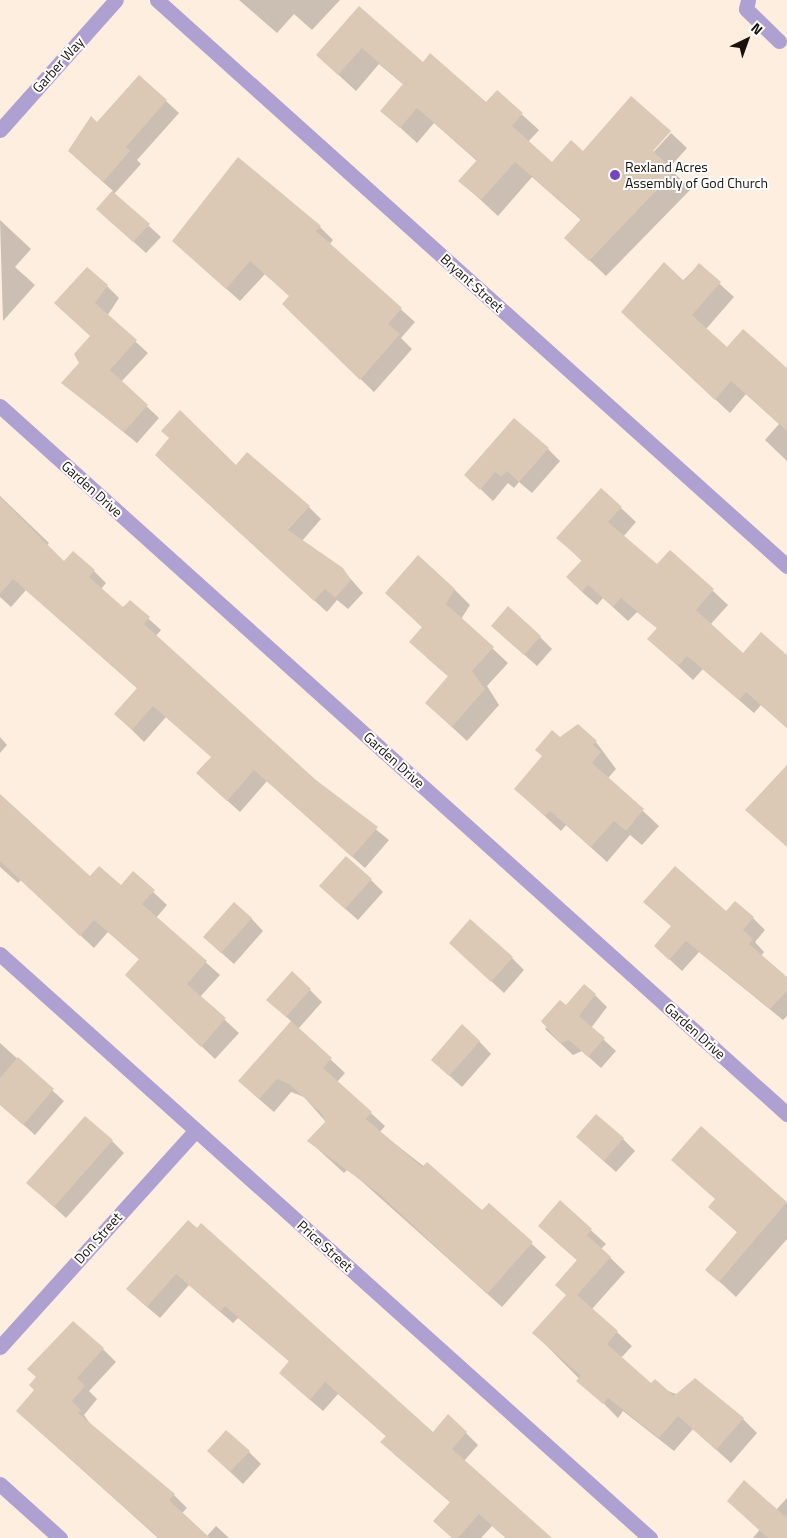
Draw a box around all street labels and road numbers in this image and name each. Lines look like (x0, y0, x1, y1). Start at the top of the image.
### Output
street label: Garber Way (29, 34, 87, 96)
street label: Bryant Street (437, 250, 507, 316)
street label: Garden Drive (58, 457, 126, 521)
street label: Garden Drive (360, 728, 428, 792)
street label: Garden Drive (661, 999, 729, 1063)
street label: Don Street (71, 1209, 125, 1267)
street label: Price Street (294, 1217, 356, 1275)

